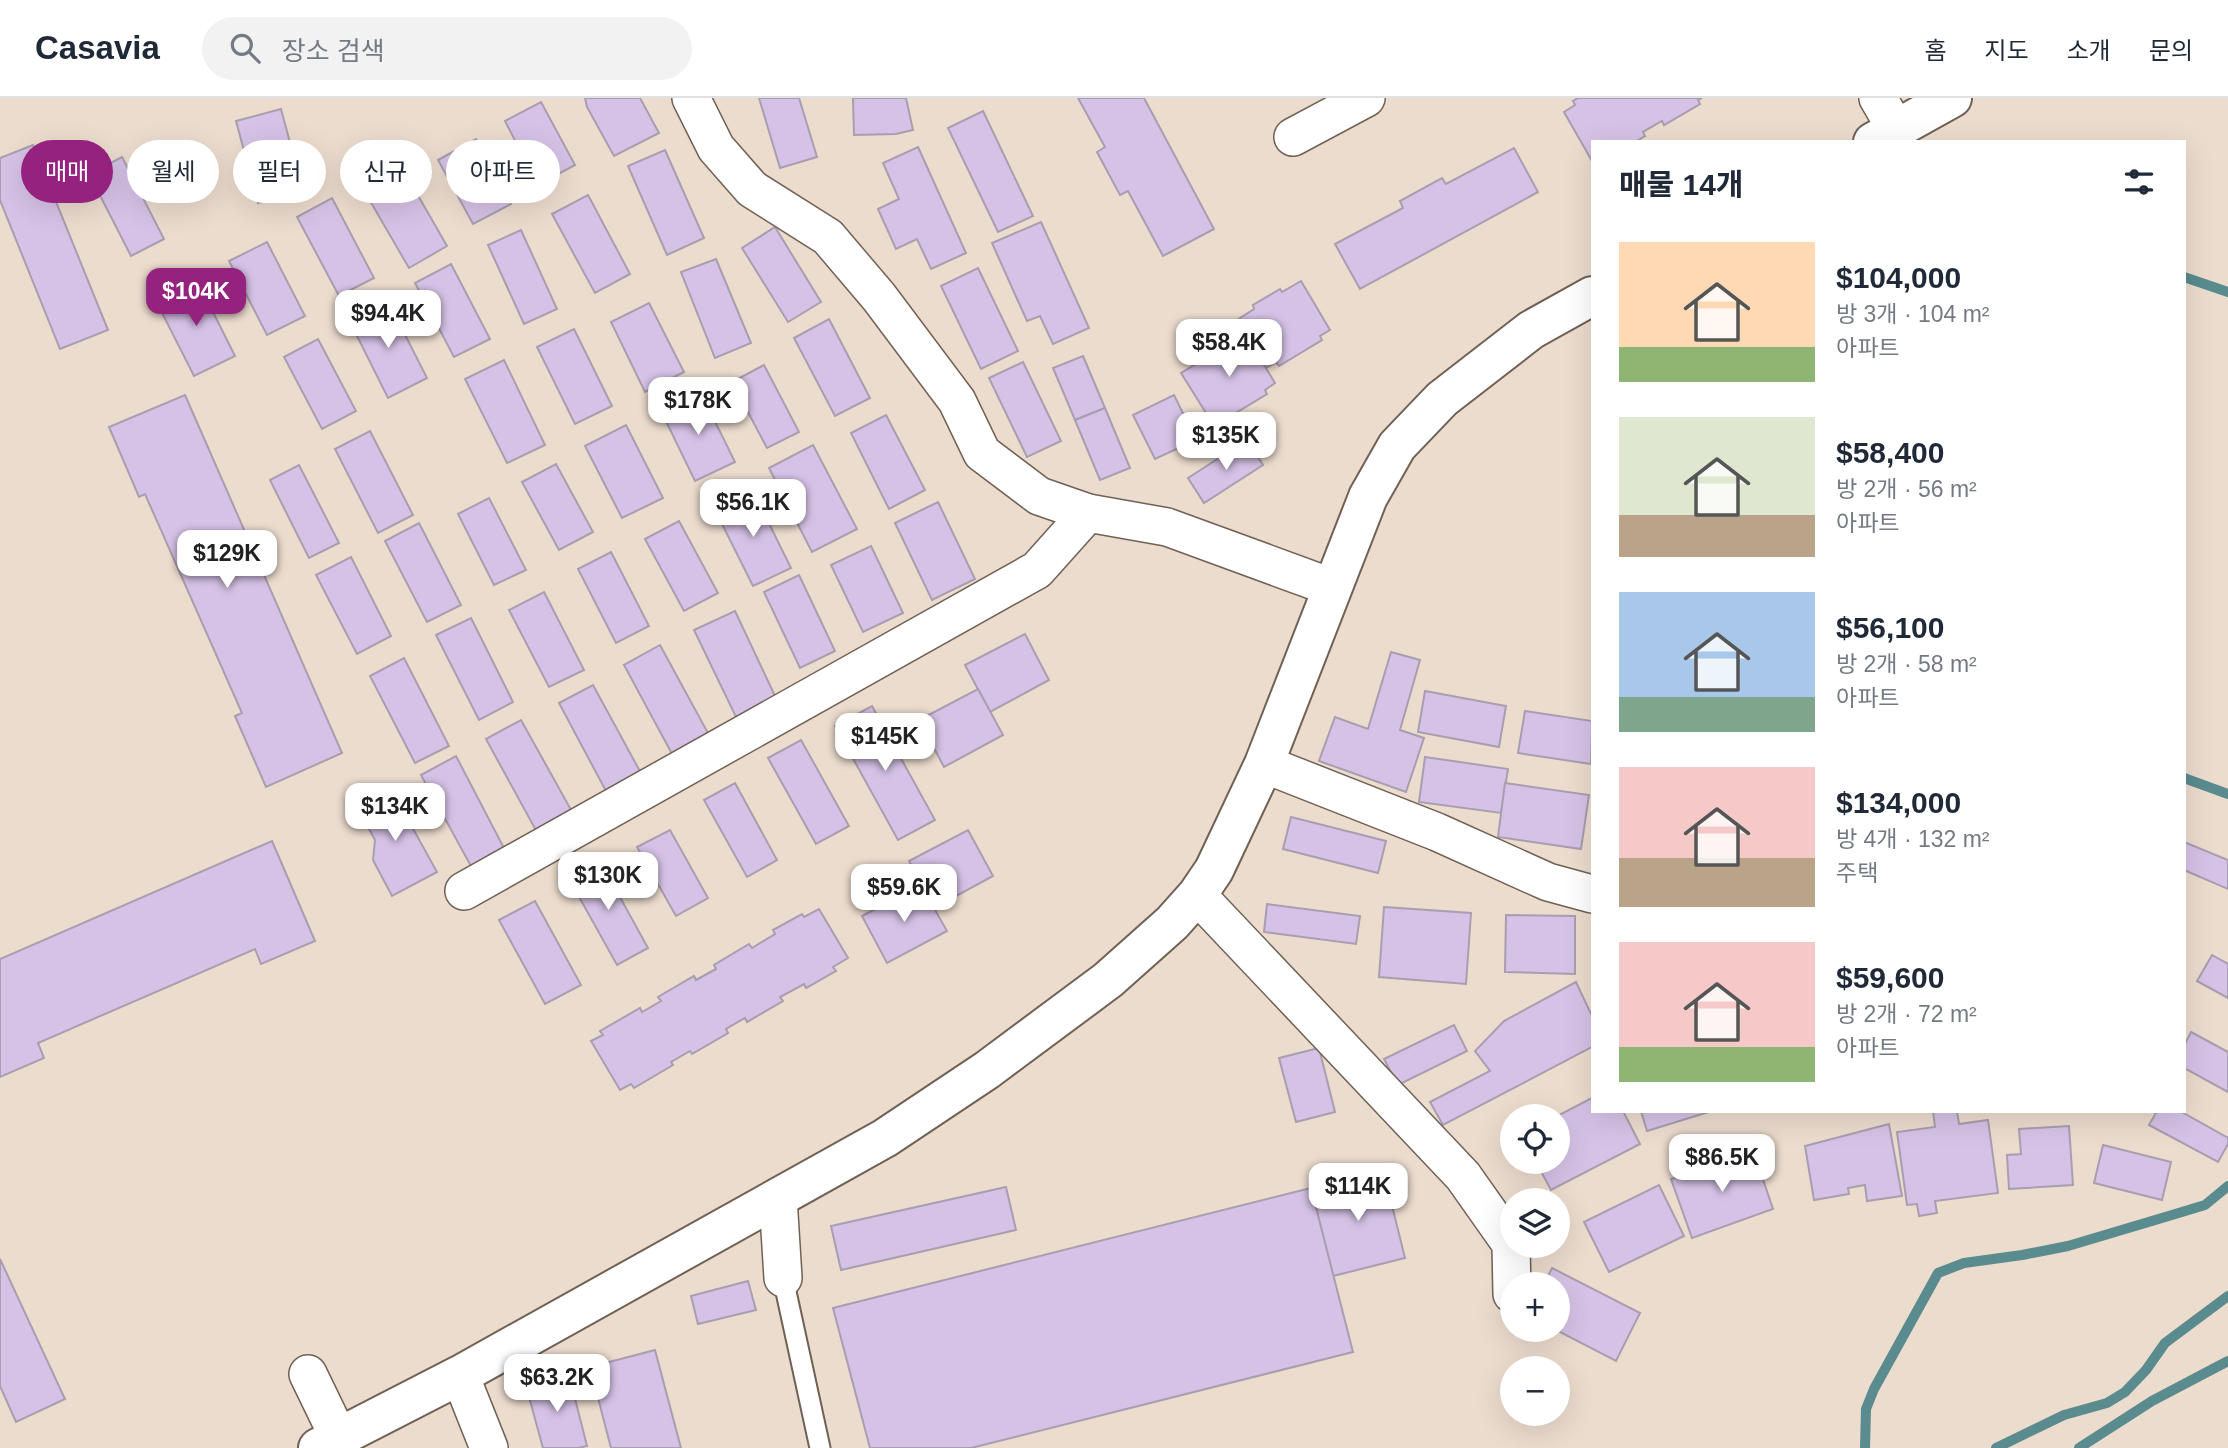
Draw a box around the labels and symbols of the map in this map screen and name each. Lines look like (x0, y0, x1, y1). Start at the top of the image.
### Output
pin: $104K (147, 268, 245, 328)
pin: $94.4K (331, 290, 445, 350)
pin: $58.4K (1172, 320, 1286, 379)
pin: $178K (649, 378, 747, 437)
pin: $135K (1177, 412, 1275, 472)
pin: $56.1K (696, 480, 810, 539)
pin: $129K (178, 531, 276, 590)
pin: $145K (836, 714, 934, 773)
pin: $134K (346, 784, 444, 843)
pin: $130K (559, 852, 657, 912)
pin: $59.6K (847, 864, 961, 924)
pin: $86.5K (1665, 1134, 1779, 1194)
pin: $114K (1309, 1164, 1407, 1223)
pin: $63.2K (500, 1354, 614, 1414)

